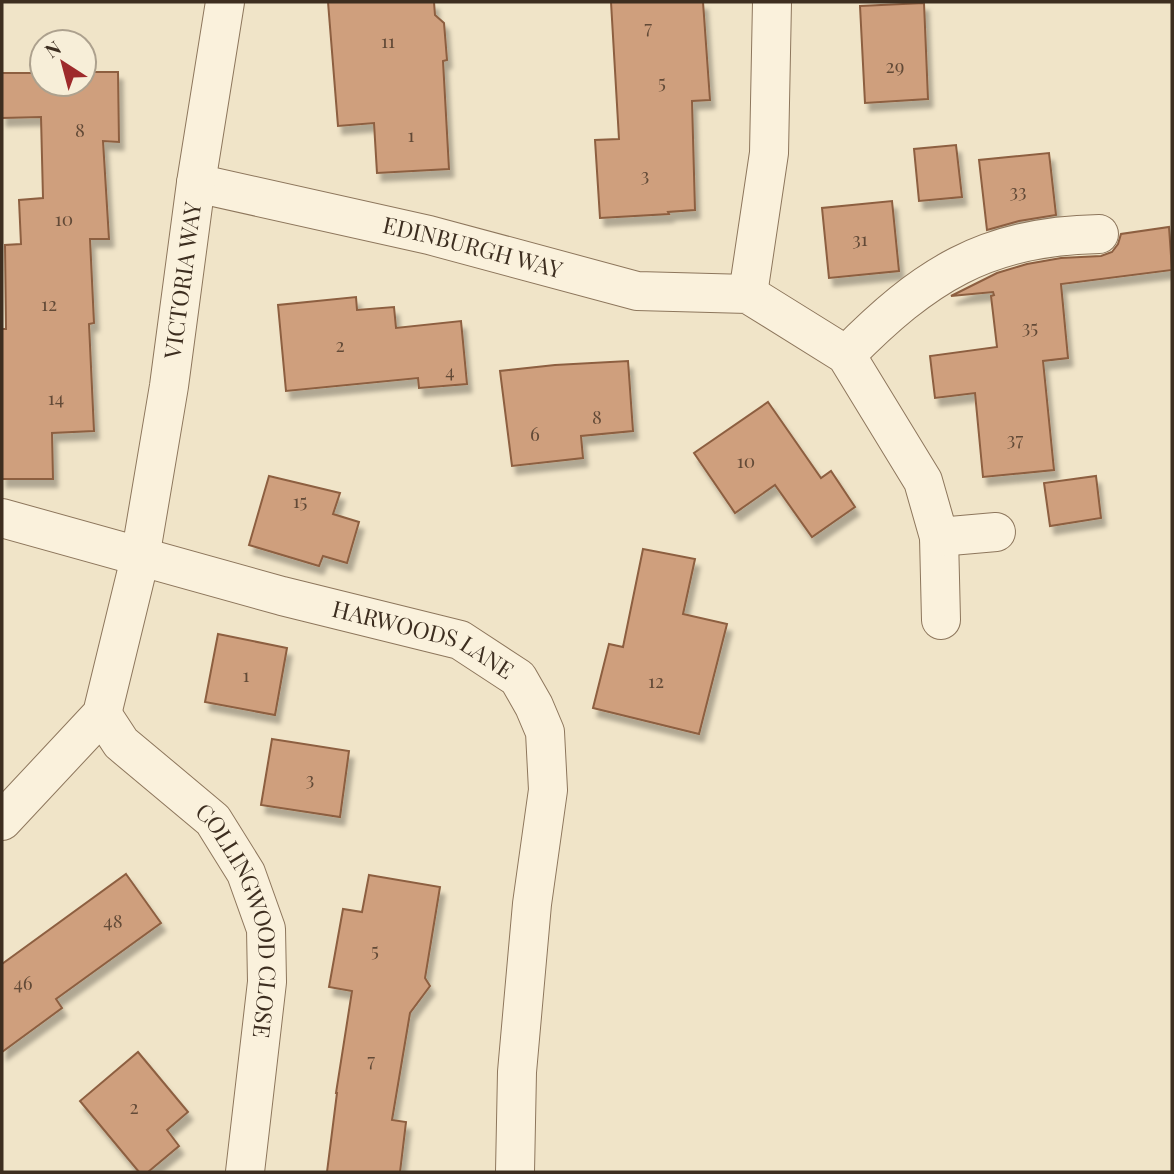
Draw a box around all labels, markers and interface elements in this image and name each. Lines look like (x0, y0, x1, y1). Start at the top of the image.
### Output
house number: 7 (644, 13, 652, 39)
house number: 11 (381, 27, 395, 53)
north arrow (28, 28, 98, 98)
text: N (39, 34, 66, 63)
house number: 29 (886, 52, 904, 78)
house number: 5 (658, 68, 666, 94)
house number: 8 (75, 116, 85, 142)
house number: 1 (407, 121, 415, 147)
house number: 3 (641, 161, 649, 187)
house number: 33 (1009, 177, 1027, 203)
street label: VICTORIA WAY (156, 200, 207, 361)
house number: 10 (55, 205, 73, 231)
street label: EDINBURGH WAY (380, 208, 567, 284)
house number: 31 (852, 225, 868, 251)
house number: 12 (41, 290, 57, 316)
house number: 35 (1022, 313, 1038, 339)
house number: 2 (335, 331, 345, 357)
house number: 4 (445, 357, 455, 383)
house number: 14 (48, 384, 64, 410)
house number: 8 (592, 403, 602, 429)
house number: 6 (530, 420, 540, 446)
house number: 37 (1007, 425, 1023, 451)
house number: 10 (737, 447, 755, 473)
house number: 15 (293, 487, 307, 513)
street label: HARWOODS LANE (329, 592, 520, 685)
house number: 1 (242, 661, 250, 687)
house number: 12 (648, 667, 664, 693)
house number: 3 (306, 765, 314, 791)
street label: COLLINGWOOD CLOSE (190, 795, 284, 1040)
house number: 48 (103, 907, 123, 933)
house number: 5 (371, 936, 379, 962)
house number: 46 (13, 969, 33, 995)
house number: 7 (367, 1046, 375, 1072)
house number: 2 (129, 1093, 139, 1119)

